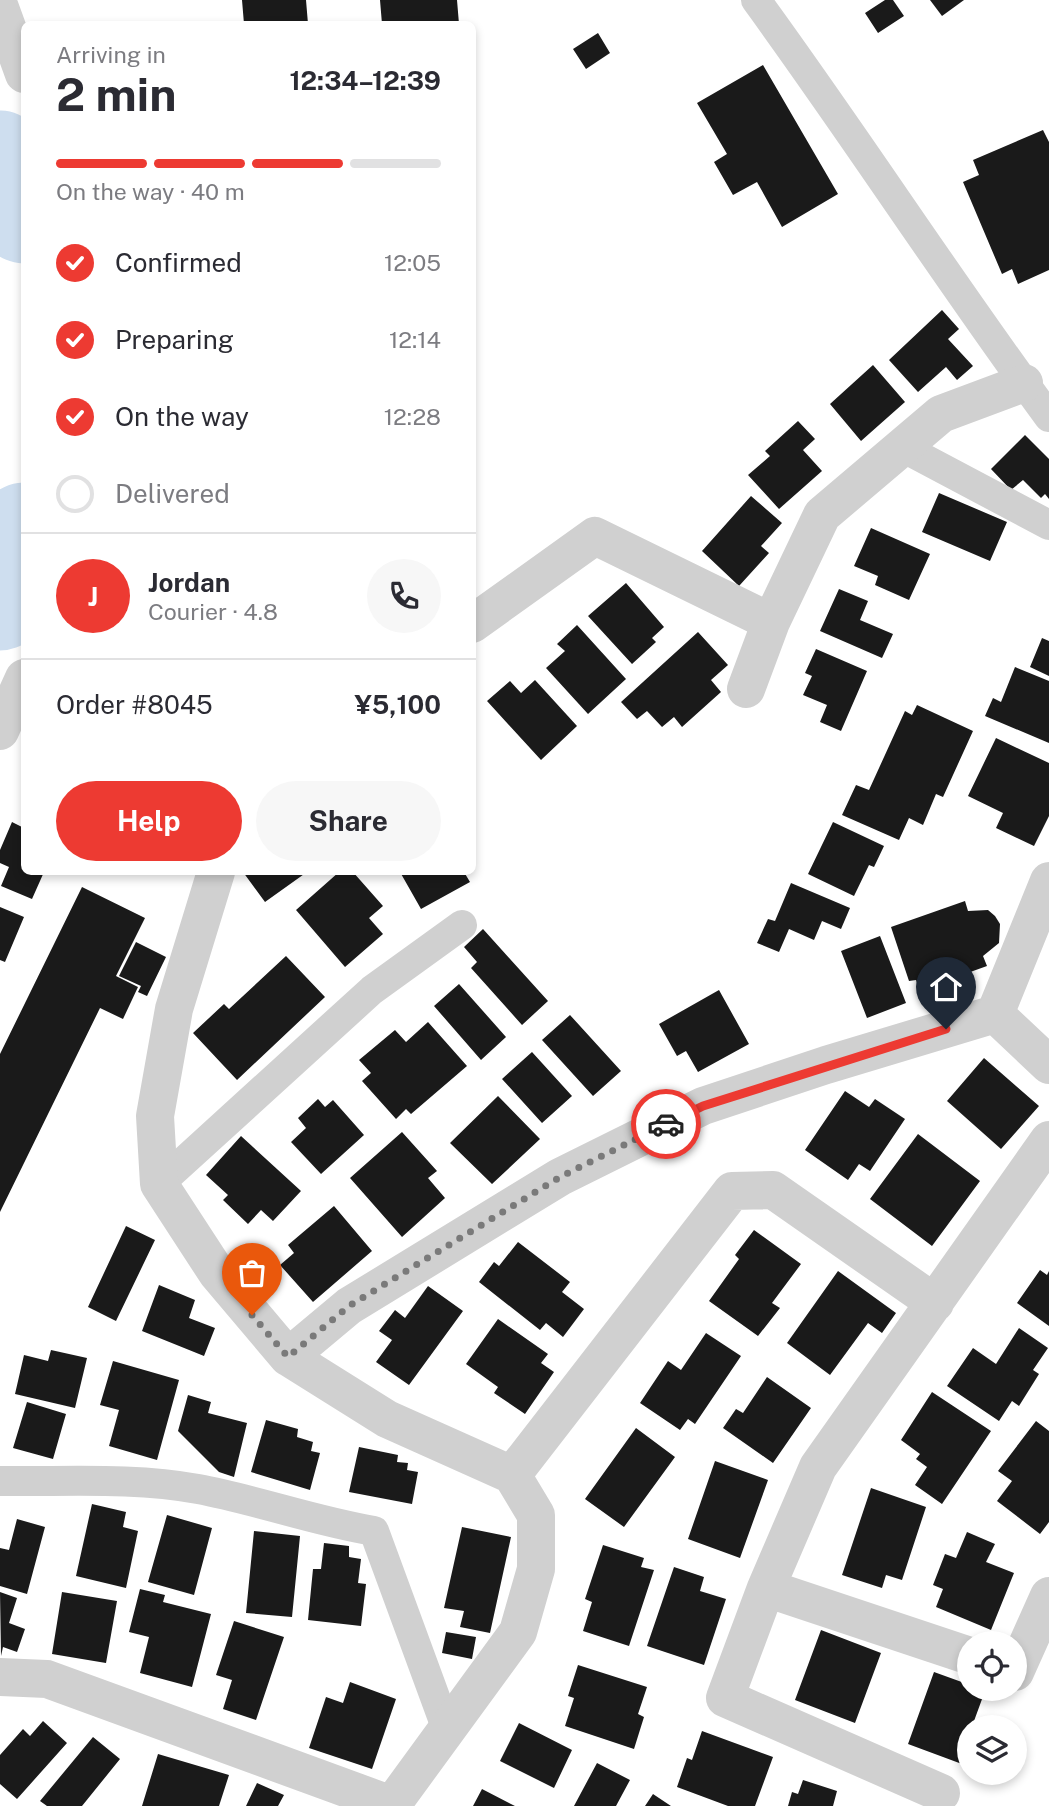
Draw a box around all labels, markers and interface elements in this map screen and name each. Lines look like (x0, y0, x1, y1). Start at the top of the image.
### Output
text: Arriving in (56, 41, 166, 68)
text: 12:34–12:39 (289, 65, 441, 96)
text: 2 min (56, 67, 176, 121)
text: On the way · 40 m (56, 178, 245, 205)
icon: check (56, 244, 94, 282)
text: Confirmed (115, 247, 242, 278)
text: 12:05 (384, 249, 441, 276)
icon: check (56, 321, 94, 359)
text: Preparing (115, 324, 234, 355)
text: 12:14 (389, 326, 441, 353)
icon: check (56, 398, 94, 436)
text: On the way (115, 401, 249, 432)
text: 12:28 (384, 403, 441, 430)
text: Delivered (115, 478, 230, 509)
button: phone (367, 559, 441, 633)
text: Jordan (148, 567, 230, 598)
text: J (88, 581, 98, 612)
text: Courier · 4.8 (148, 598, 278, 625)
text: Order #8045 (56, 689, 213, 720)
text: ¥5,100 (355, 689, 441, 720)
button: Help (56, 781, 242, 861)
button: Share (256, 781, 441, 861)
pin (916, 957, 976, 1029)
icon: home (927, 968, 965, 1006)
courier (631, 1089, 701, 1159)
icon: car (647, 1105, 685, 1143)
pin (222, 1243, 282, 1315)
icon: bag (233, 1254, 271, 1292)
map controls (957, 1631, 1027, 1785)
button: locate (957, 1631, 1027, 1701)
button: layers (957, 1715, 1027, 1785)

